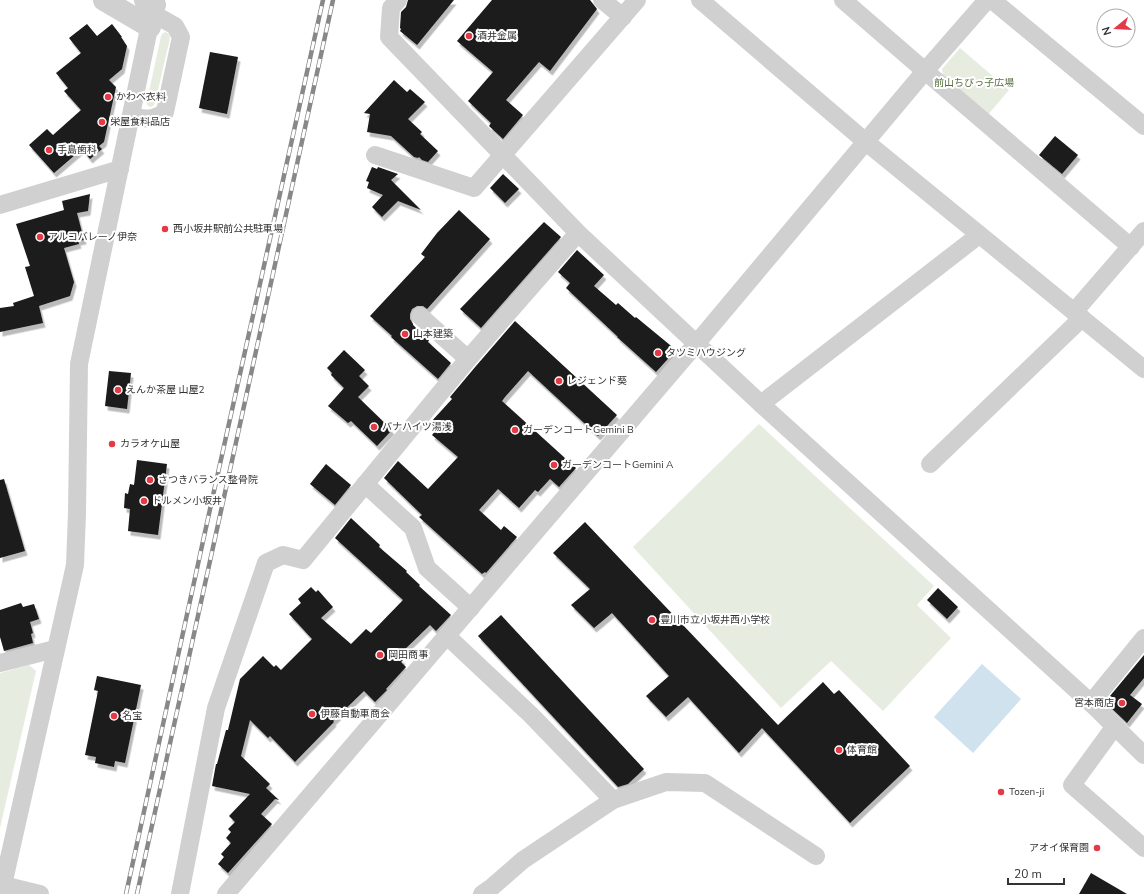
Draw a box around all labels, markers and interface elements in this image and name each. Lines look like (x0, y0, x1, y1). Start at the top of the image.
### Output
north arrow (1096, 8, 1136, 48)
text: N (1099, 25, 1115, 37)
place label: 酒井金属 (477, 29, 517, 43)
marker: 酒井金属 (464, 31, 474, 41)
park label: 前山ちびっ子広場 (934, 76, 1014, 90)
place label: かわべ衣料 (116, 90, 166, 104)
marker: かわべ衣料 (103, 92, 113, 102)
place label: 栄屋食料品店 (110, 115, 170, 129)
marker: 栄屋食料品店 (97, 117, 107, 127)
place label: 手島歯科 (57, 143, 97, 157)
marker: 手島歯科 (44, 145, 54, 155)
place label: 西小坂井駅前公共駐車場 (173, 222, 283, 236)
marker: 西小坂井駅前公共駐車場 (160, 224, 170, 234)
place label: アルコバレーノ伊奈 (48, 230, 137, 244)
marker: アルコバレーノ伊奈 (35, 232, 45, 242)
place label: 山本建築 (413, 327, 453, 341)
marker: 山本建築 (400, 329, 410, 339)
place label: タツミハウジング (666, 346, 746, 360)
marker: タツミハウジング (653, 348, 663, 358)
place label: レジェンド葵 (567, 374, 627, 388)
marker: レジェンド葵 (554, 376, 564, 386)
place label: えんか茶屋 山屋2 (126, 383, 205, 397)
marker: えんか茶屋 山屋2 (113, 385, 123, 395)
place label: パナハイツ湯浅 (382, 420, 452, 434)
marker: パナハイツ湯浅 (369, 422, 379, 432)
place label: ガーデンコートGemini B (523, 423, 634, 437)
marker: ガーデンコートGemini B (510, 425, 520, 435)
place label: カラオケ山屋 (120, 437, 180, 451)
marker: カラオケ山屋 (107, 439, 117, 449)
place label: ガーデンコートGemini A (562, 458, 674, 472)
marker: ガーデンコートGemini A (549, 460, 559, 470)
place label: さつきバランス整骨院 (158, 473, 258, 487)
marker: さつきバランス整骨院 (145, 475, 155, 485)
place label: ドルメン小坂井 (152, 494, 222, 508)
marker: ドルメン小坂井 (139, 496, 149, 506)
place label: 豊川市立小坂井西小学校 (660, 613, 770, 627)
marker: 豊川市立小坂井西小学校 (647, 615, 657, 625)
place label: 岡田商事 (388, 648, 428, 662)
marker: 岡田商事 (375, 650, 385, 660)
place label: 宮本商店 (1074, 696, 1114, 710)
marker: 宮本商店 (1117, 698, 1127, 708)
place label: 伊藤自動車商会 (320, 707, 390, 721)
place label: 名宝 (122, 709, 142, 723)
marker: 伊藤自動車商会 (307, 709, 317, 719)
marker: 名宝 (109, 711, 119, 721)
place label: 体育館 (847, 743, 877, 757)
marker: 体育館 (834, 745, 844, 755)
place label: Tozen-ji (1009, 785, 1044, 799)
marker: Tozen-ji (996, 787, 1006, 797)
place label: アオイ保育園 (1029, 841, 1089, 855)
marker: アオイ保育園 (1092, 843, 1102, 853)
scale bar (1008, 860, 1064, 886)
text: 20 m (1014, 866, 1042, 882)

